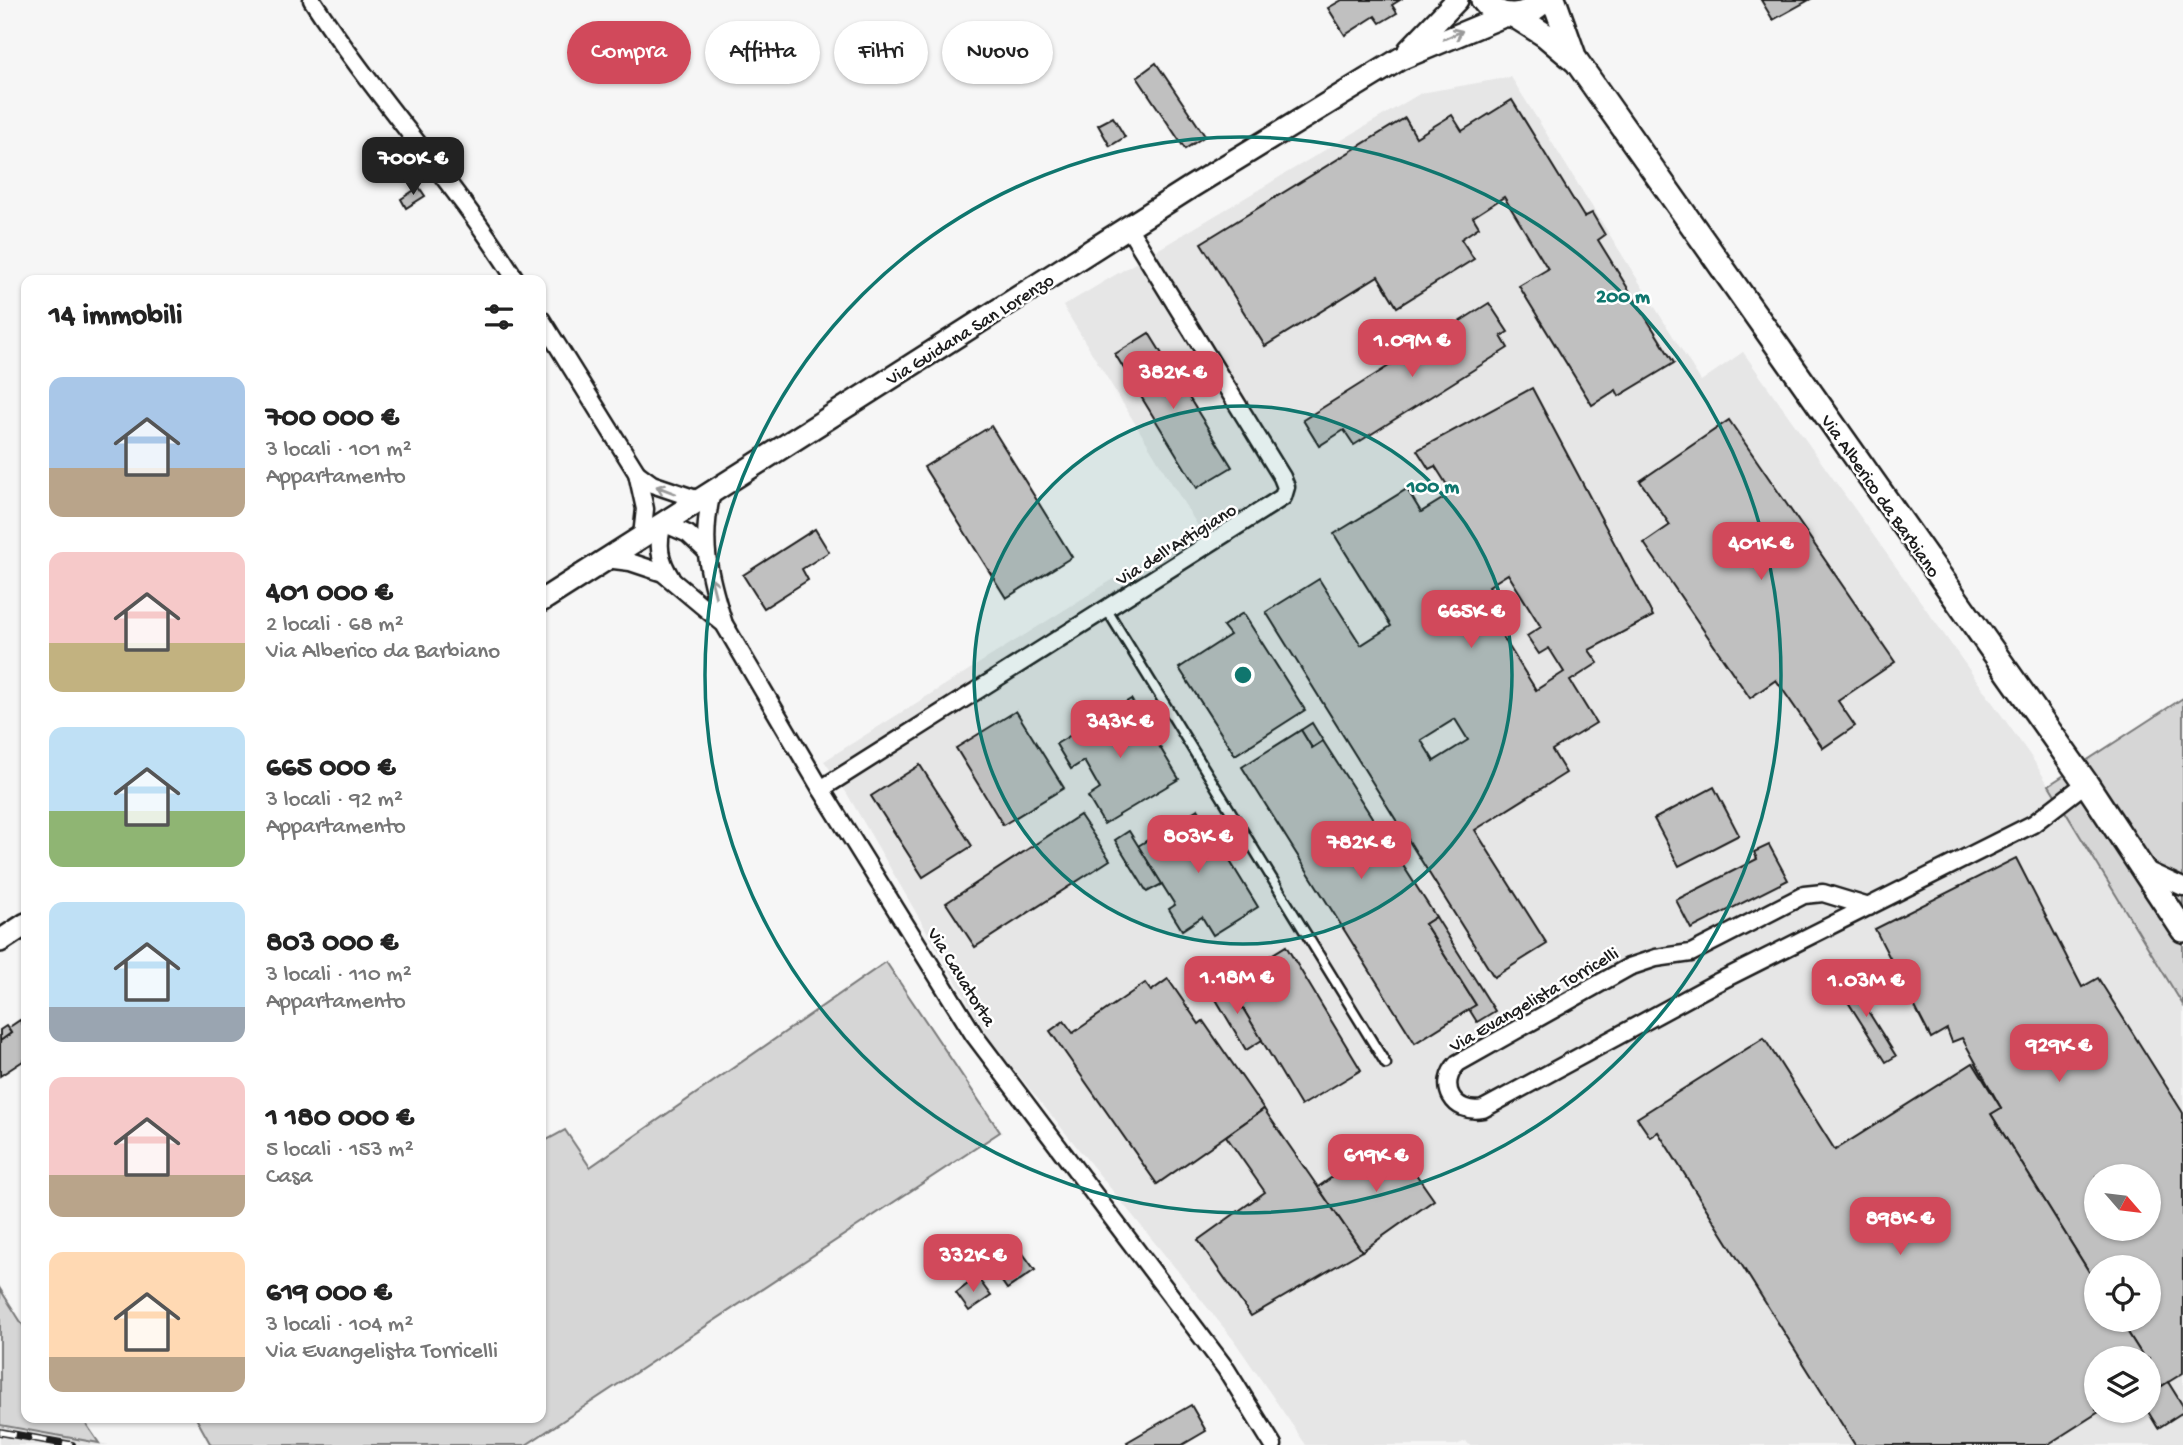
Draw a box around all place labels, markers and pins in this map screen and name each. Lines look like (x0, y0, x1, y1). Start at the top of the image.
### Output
pin: 700K € (356, 138, 470, 197)
pin: 1.09M € (1347, 320, 1477, 379)
pin: 382K € (1116, 352, 1230, 411)
pin: 401K € (1704, 522, 1818, 582)
pin: 665K € (1414, 590, 1528, 650)
centre of rings (1231, 663, 1255, 687)
pin: 343K € (1063, 700, 1177, 760)
pin: 803K € (1141, 816, 1255, 875)
pin: 782K € (1304, 822, 1418, 881)
pin: 1.18M € (1172, 956, 1302, 1016)
pin: 1.03M € (1801, 960, 1931, 1019)
pin: 929K € (2002, 1024, 2116, 1084)
pin: 619K € (1319, 1134, 1433, 1194)
pin: 898K € (1843, 1198, 1957, 1257)
pin: 332K € (916, 1234, 1030, 1294)

